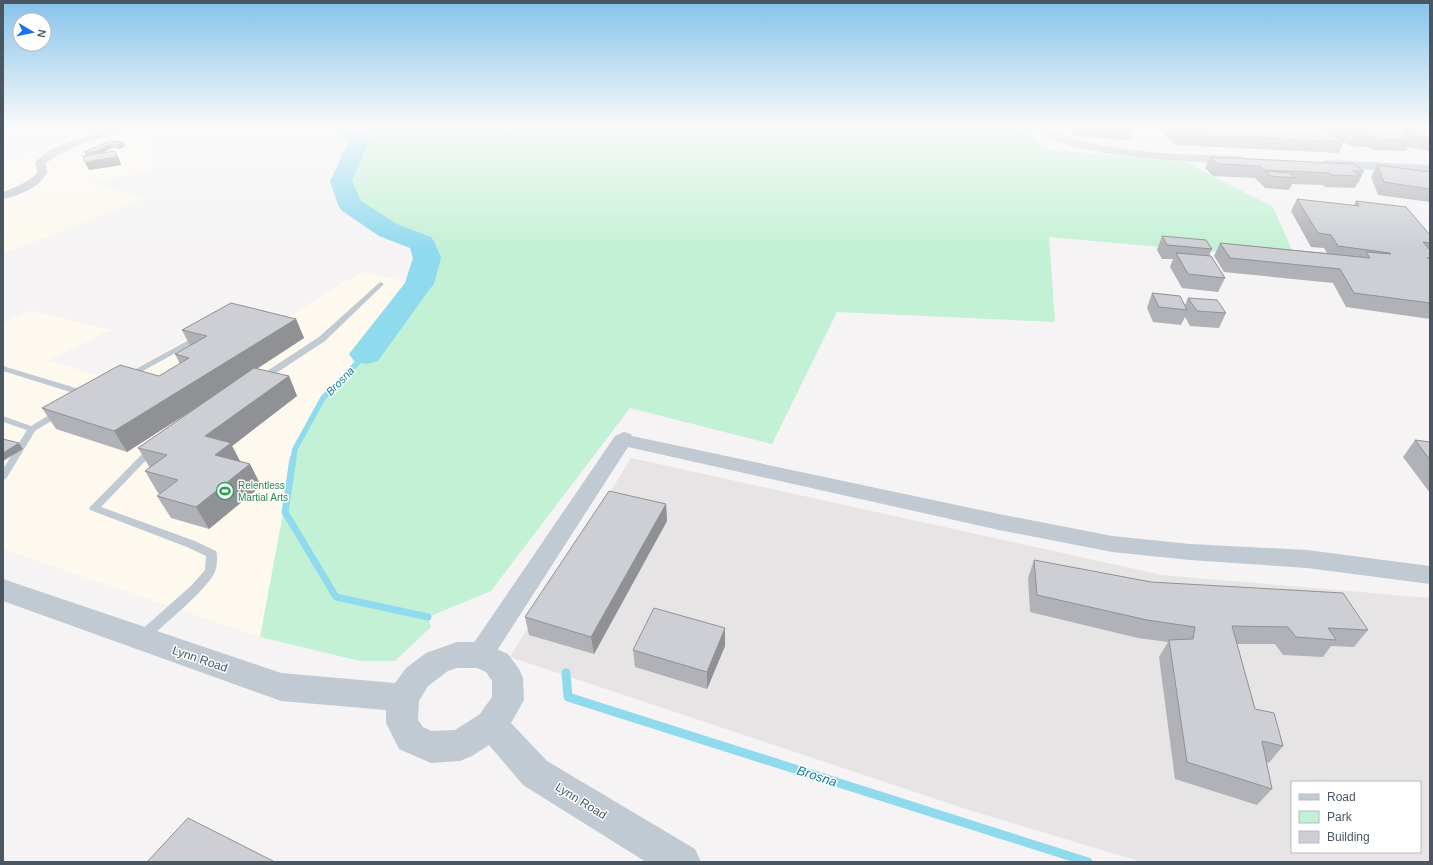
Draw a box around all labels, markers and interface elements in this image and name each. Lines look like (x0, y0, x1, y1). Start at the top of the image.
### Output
north arrow (12, 12, 52, 52)
text: N (35, 29, 48, 38)
water label: Brosna (324, 364, 356, 398)
place label: Relentless Martial Arts (238, 480, 288, 503)
sports icon: Relentless Martial Arts (215, 481, 235, 501)
street label: Lynn Road (170, 643, 230, 675)
water label: Brosna (795, 763, 839, 789)
street label: Lynn Road (553, 780, 609, 822)
legend (1291, 781, 1421, 853)
text: Road (1327, 790, 1356, 804)
text: Park (1327, 810, 1353, 824)
text: Building (1327, 830, 1370, 844)

